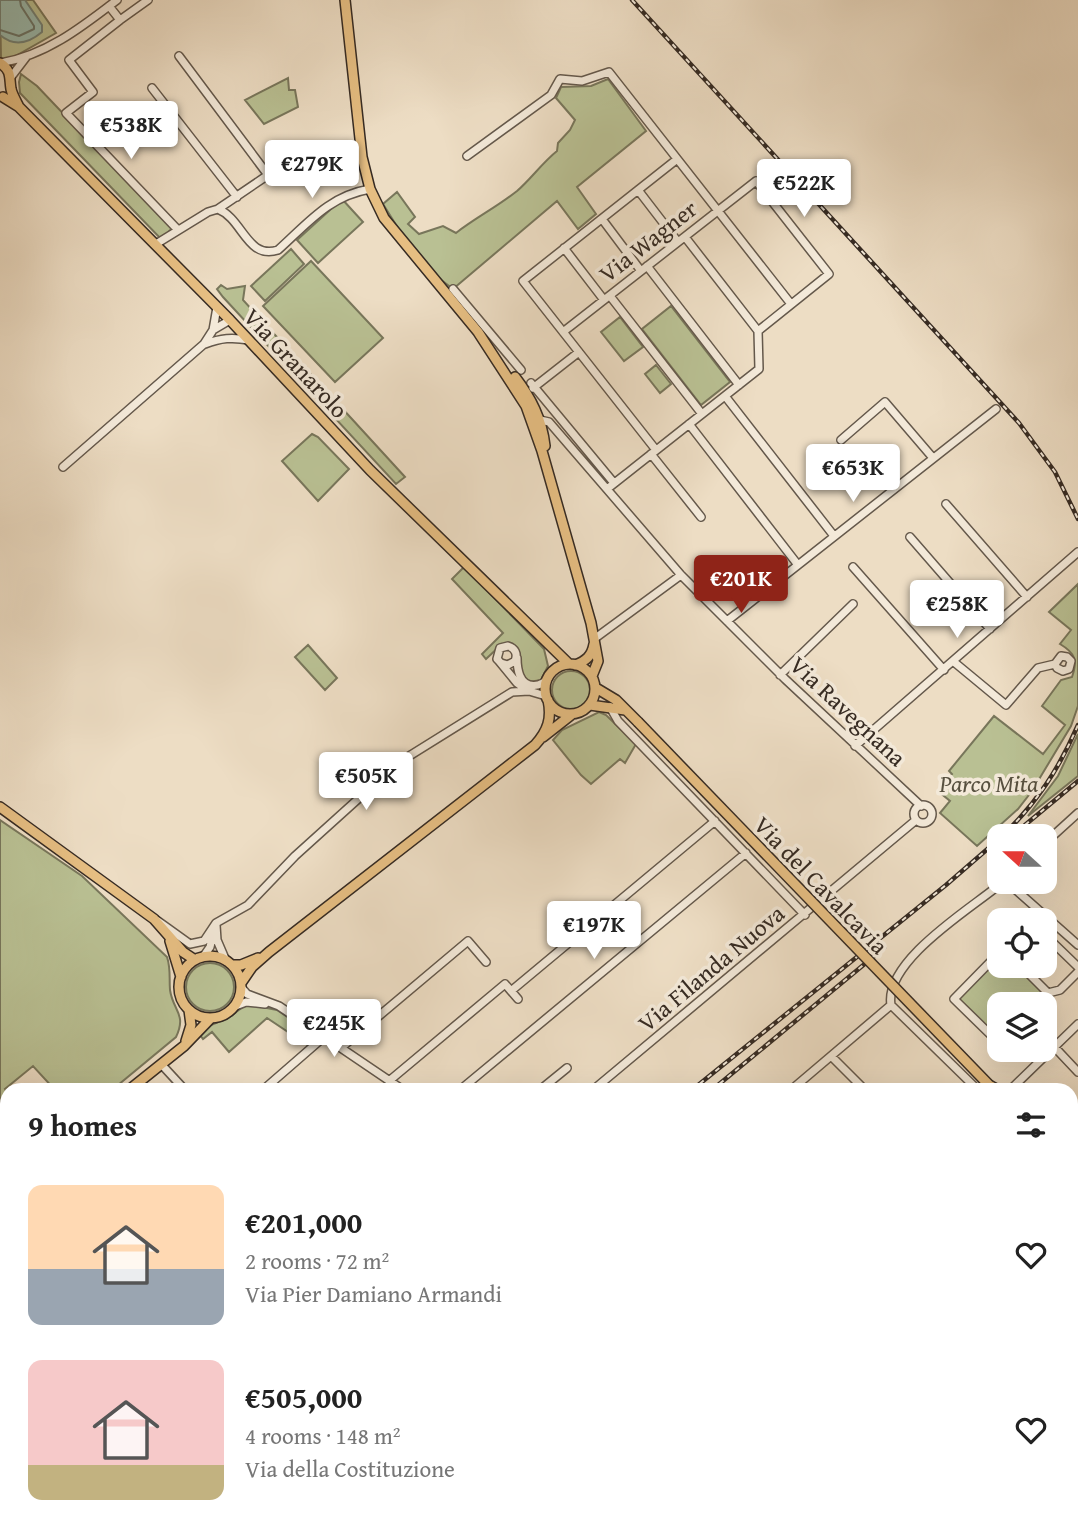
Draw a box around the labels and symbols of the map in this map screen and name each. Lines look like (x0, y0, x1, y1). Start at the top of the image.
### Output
pin: €538K (82, 102, 180, 161)
pin: €279K (263, 140, 361, 200)
pin: €522K (755, 160, 853, 219)
street label: Via Wagner (591, 191, 705, 291)
street label: Via Granarolo (236, 300, 356, 426)
pin: €653K (804, 444, 902, 504)
pin: €201K (692, 556, 790, 615)
pin: €258K (908, 580, 1006, 640)
street label: Via Ravegnana (782, 648, 915, 775)
pin: €505K (317, 752, 415, 812)
park label: Parco Mita (939, 766, 1038, 801)
street label: Via del Cavalcavia (746, 808, 897, 963)
north arrow (987, 824, 1057, 894)
street label: Via Filanda Nuova (630, 896, 792, 1040)
pin: €197K (545, 902, 643, 961)
pin: €245K (285, 1000, 383, 1059)

